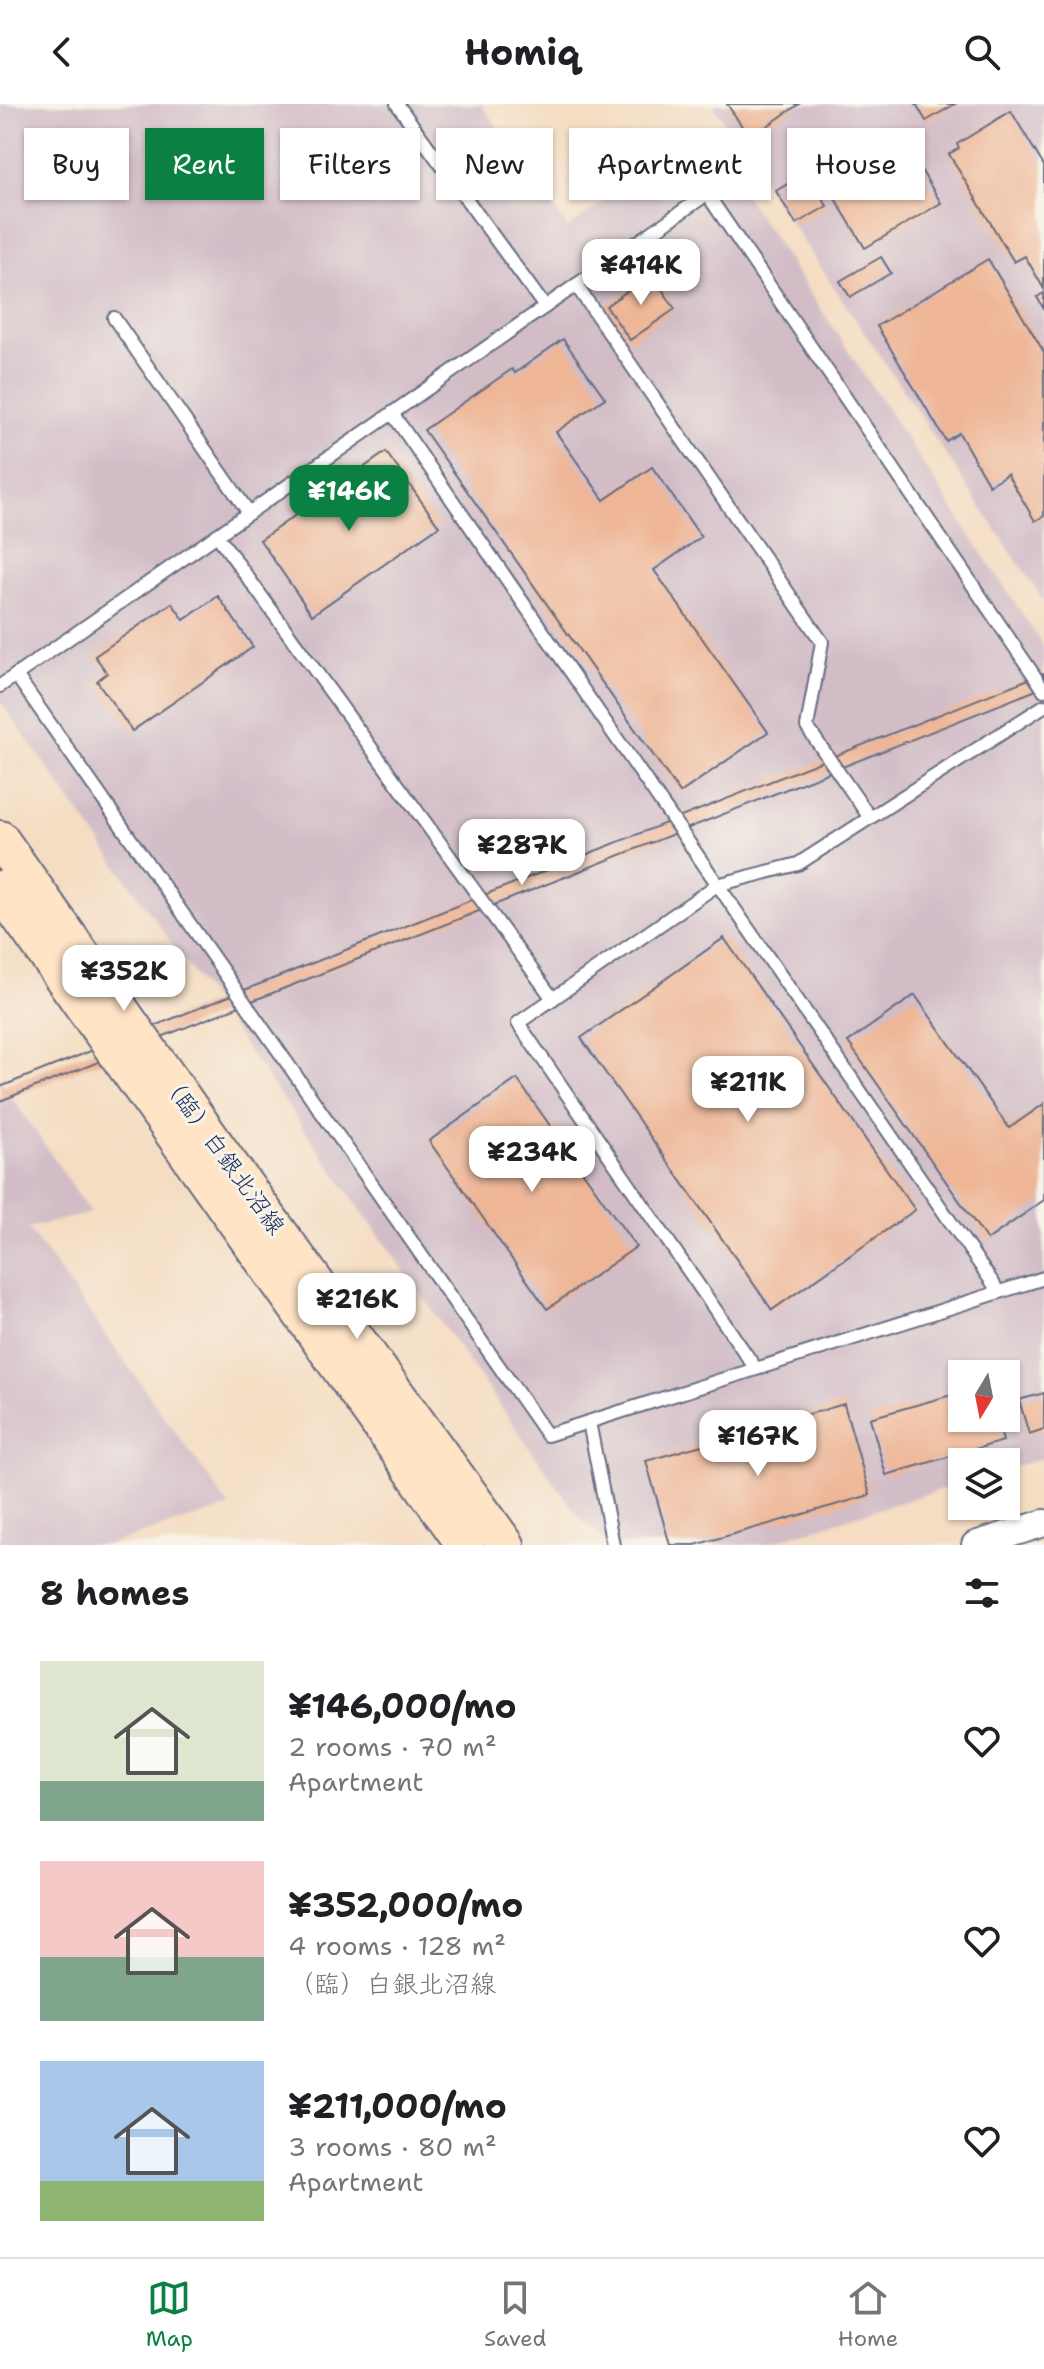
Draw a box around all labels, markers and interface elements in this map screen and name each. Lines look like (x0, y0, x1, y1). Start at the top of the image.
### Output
text: Homiq (464, 28, 580, 77)
icon: back (40, 30, 84, 74)
icon: search (960, 30, 1004, 74)
chip: Buy (24, 128, 129, 200)
chip: Rent (145, 128, 264, 200)
chip: Filters (280, 128, 420, 200)
chip: New (436, 128, 553, 200)
chip: Apartment (569, 128, 771, 200)
chip: House (787, 128, 925, 200)
pin: ¥414K (585, 239, 697, 307)
text: ¥414K (600, 247, 682, 282)
pin: ¥146K (293, 465, 405, 533)
text: ¥146K (308, 473, 390, 508)
pin: ¥287K (466, 819, 578, 887)
text: ¥287K (477, 827, 567, 862)
pin: ¥352K (68, 945, 180, 1013)
text: ¥352K (80, 953, 168, 988)
pin: ¥211K (692, 1056, 804, 1124)
text: ¥211K (710, 1064, 786, 1099)
street label: （臨）白銀北沼線 (154, 1067, 292, 1241)
pin: ¥234K (476, 1126, 588, 1194)
text: ¥234K (487, 1134, 577, 1169)
pin: ¥216K (301, 1273, 413, 1341)
text: ¥216K (316, 1281, 398, 1316)
north arrow (948, 1360, 1020, 1432)
map controls (948, 1360, 1020, 1520)
pin: ¥167K (702, 1410, 814, 1478)
text: ¥167K (717, 1418, 799, 1453)
button: layers (948, 1448, 1020, 1520)
text: 8 homes (40, 1570, 189, 1616)
icon: filters (960, 1571, 1004, 1615)
text: ¥146,000/mo (288, 1683, 517, 1729)
icon: home (104, 1693, 200, 1789)
icon: heart (960, 1719, 1004, 1763)
text: 2 rooms · 70 m² (288, 1729, 497, 1764)
text: Apartment (288, 1764, 424, 1799)
text: ¥352,000/mo (288, 1882, 523, 1928)
icon: home (104, 1893, 200, 1989)
icon: heart (960, 1919, 1004, 1963)
text: 4 rooms · 128 m² (288, 1928, 506, 1963)
text: （臨）白銀北沼線 (288, 1966, 496, 2001)
text: ¥211,000/mo (288, 2083, 507, 2129)
icon: home (104, 2093, 200, 2189)
icon: heart (960, 2119, 1004, 2163)
text: 3 rooms · 80 m² (288, 2129, 497, 2164)
text: Apartment (288, 2164, 424, 2199)
tab: Map (146, 2276, 193, 2353)
tab: Saved (484, 2276, 547, 2353)
tab: Home (838, 2276, 898, 2353)

